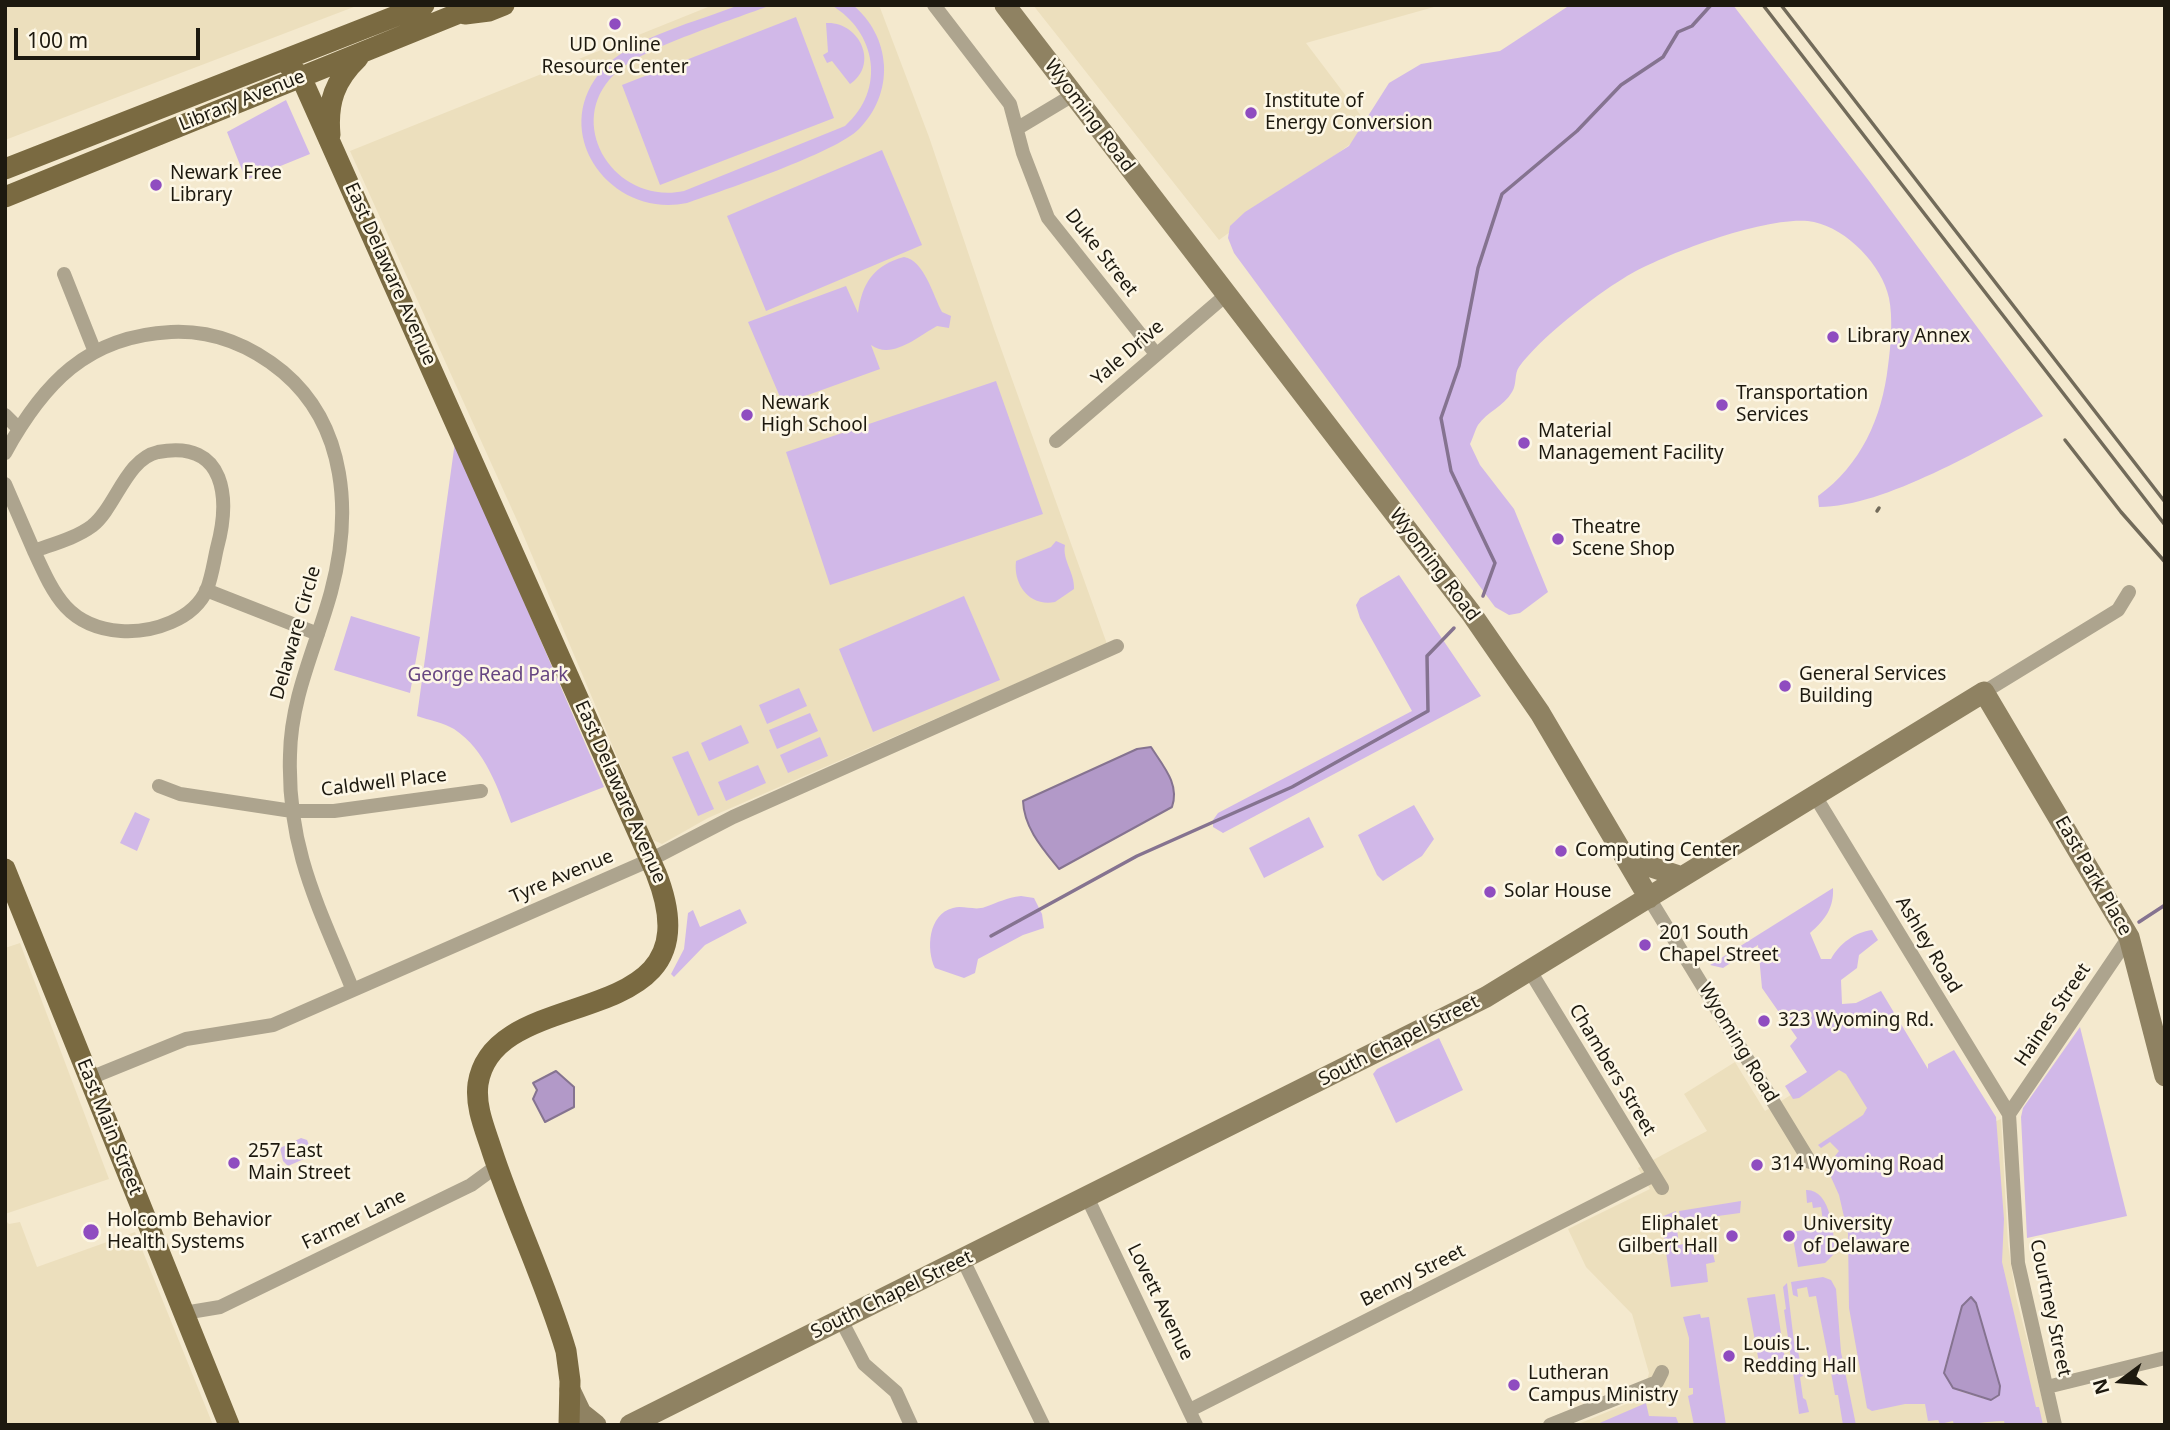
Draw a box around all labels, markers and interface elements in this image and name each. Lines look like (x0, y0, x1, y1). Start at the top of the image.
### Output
scale bar (18, 14, 203, 58)
marker: UD Online Resource Center (607, 16, 623, 32)
text: 100 m (27, 26, 88, 54)
place label: UD Online Resource Center (541, 35, 689, 79)
street label: Wyoming Road (1039, 55, 1139, 177)
street label: Library Avenue (176, 65, 308, 137)
place label: Institute of Energy Conversion (1265, 91, 1433, 135)
marker: Institute of Energy Conversion (1243, 105, 1259, 121)
place label: Newark Free Library (170, 163, 282, 207)
marker: Newark Free Library (148, 177, 164, 193)
street label: East Delaware Avenue (339, 179, 441, 369)
street label: Duke Street (1060, 205, 1142, 301)
street label: Yale Drive (1087, 316, 1169, 390)
place label: Library Annex (1847, 326, 1970, 348)
marker: Library Annex (1825, 329, 1841, 345)
place label: Transportation Services (1736, 383, 1868, 427)
place label: Newark High School (761, 393, 868, 437)
marker: Transportation Services (1714, 397, 1730, 413)
marker: Newark High School (739, 407, 755, 423)
place label: Material Management Facility (1538, 421, 1724, 465)
marker: Material Management Facility (1516, 435, 1532, 451)
street label: Wyoming Road (1384, 504, 1484, 626)
place label: Theatre Scene Shop (1572, 517, 1675, 561)
marker: Theatre Scene Shop (1550, 531, 1566, 547)
street label: Delaware Circle (266, 564, 326, 702)
place label: General Services Building (1799, 664, 1946, 708)
park label: George Read Park (407, 665, 569, 687)
marker: General Services Building (1777, 678, 1793, 694)
street label: East Delaware Avenue (569, 697, 671, 887)
street label: Caldwell Place (320, 764, 448, 802)
street label: East Park Place (2050, 812, 2136, 940)
place label: Computing Center (1575, 840, 1740, 862)
marker: Computing Center (1553, 843, 1569, 859)
street label: Tyre Avenue (507, 845, 617, 909)
place label: Solar House (1504, 881, 1611, 903)
marker: Solar House (1482, 884, 1498, 900)
street label: Ashley Road (1890, 893, 1966, 997)
place label: 201 South Chapel Street (1659, 923, 1779, 967)
marker: 201 South Chapel Street (1637, 937, 1653, 953)
street label: Haines Street (2010, 959, 2096, 1071)
street label: Wyoming Road (1693, 979, 1783, 1107)
street label: South Chapel Street (1315, 991, 1483, 1091)
street label: Chambers Street (1564, 1000, 1660, 1140)
place label: 323 Wyoming Rd. (1778, 1010, 1934, 1032)
marker: 323 Wyoming Rd. (1756, 1013, 1772, 1029)
street label: East Main Street (71, 1056, 147, 1198)
place label: 257 East Main Street (248, 1141, 351, 1185)
place label: 314 Wyoming Road (1771, 1154, 1944, 1176)
marker: 257 East Main Street (226, 1155, 242, 1171)
marker: 314 Wyoming Road (1749, 1157, 1765, 1173)
street label: Farmer Lane (298, 1185, 410, 1255)
place label: Holcomb Behavior Health Systems (107, 1210, 272, 1254)
place label: Eliphalet Gilbert Hall (1618, 1214, 1718, 1258)
place label: University of Delaware (1803, 1214, 1910, 1258)
marker: Holcomb Behavior Health Systems (81, 1222, 101, 1242)
marker: Eliphalet Gilbert Hall (1724, 1228, 1740, 1244)
marker: University of Delaware (1781, 1228, 1797, 1244)
street label: Courtney Street (2024, 1237, 2076, 1379)
street label: Lovett Avenue (1122, 1240, 1198, 1364)
street label: Benny Street (1357, 1240, 1469, 1312)
street label: South Chapel Street (808, 1246, 976, 1344)
place label: Louis L. Redding Hall (1743, 1334, 1857, 1378)
north arrow (2086, 1346, 2156, 1416)
marker: Louis L. Redding Hall (1721, 1348, 1737, 1364)
place label: Lutheran Campus Ministry (1528, 1363, 1678, 1407)
text: N (2086, 1376, 2115, 1398)
marker: Lutheran Campus Ministry (1506, 1377, 1522, 1393)

